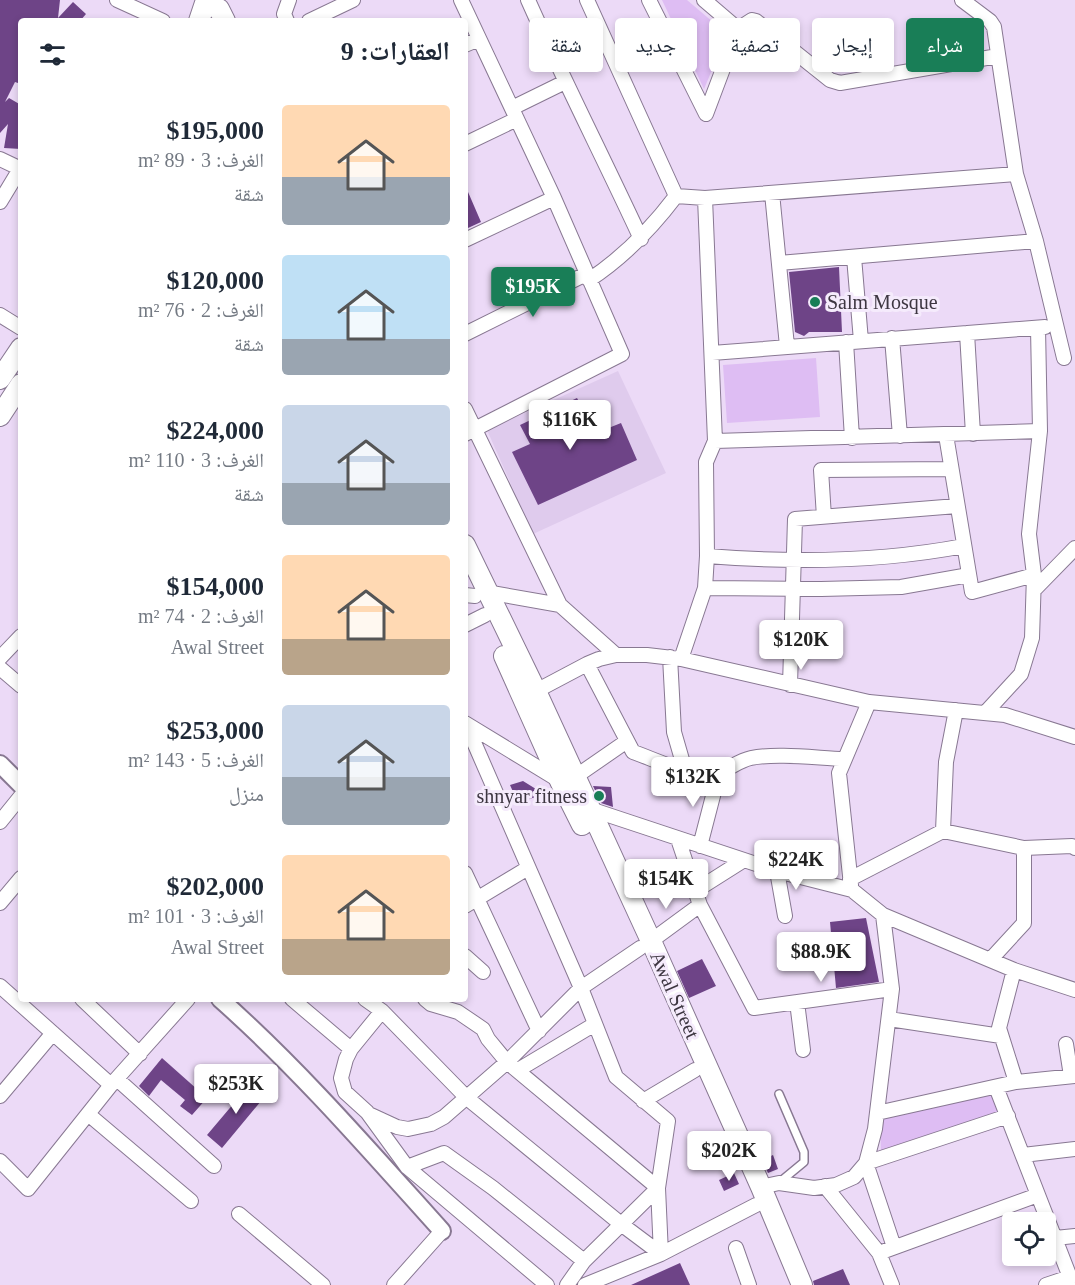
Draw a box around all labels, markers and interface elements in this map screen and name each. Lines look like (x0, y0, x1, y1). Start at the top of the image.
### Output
chip: شقة (529, 18, 603, 72)
chip: جديد (615, 18, 697, 72)
chip: تصفية (709, 18, 800, 72)
chip: إيجار (812, 18, 894, 72)
chip: شراء (906, 18, 984, 72)
text: العقارات: 9 (341, 37, 450, 66)
icon: filters (36, 38, 69, 71)
text: $195,000 (167, 116, 264, 145)
icon: home (330, 129, 402, 201)
text: الغرف: 3 · 89 m² (138, 149, 264, 171)
text: شقة (234, 183, 264, 205)
text: $120,000 (167, 266, 264, 295)
pin: $195K (491, 267, 575, 318)
text: $195K (505, 275, 561, 297)
icon: home (330, 279, 402, 351)
place label: Salm Mosque (827, 291, 938, 314)
marker: Salm Mosque (808, 295, 822, 309)
text: الغرف: 2 · 76 m² (138, 299, 264, 321)
text: شقة (234, 333, 264, 355)
pin: $116K (528, 400, 612, 451)
text: $116K (543, 408, 597, 430)
text: $224,000 (167, 416, 264, 445)
icon: home (330, 429, 402, 501)
text: الغرف: 3 · 110 m² (129, 449, 264, 471)
text: شقة (234, 483, 264, 505)
text: $154,000 (167, 572, 264, 601)
icon: home (330, 579, 402, 651)
text: الغرف: 2 · 74 m² (138, 605, 264, 627)
pin: $120K (759, 620, 843, 671)
text: $120K (773, 628, 829, 650)
text: Awal Street (171, 636, 264, 658)
text: $253,000 (167, 716, 264, 745)
icon: home (330, 729, 402, 801)
text: الغرف: 5 · 143 m² (128, 749, 264, 771)
pin: $132K (651, 757, 735, 808)
text: $132K (665, 765, 721, 787)
text: منزل (229, 783, 264, 805)
place label: shnyar fitness (476, 785, 587, 808)
marker: shnyar fitness (592, 789, 606, 803)
pin: $224K (754, 840, 838, 891)
text: $224K (768, 848, 824, 870)
pin: $154K (624, 859, 708, 910)
text: $154K (638, 867, 694, 889)
text: $202,000 (167, 872, 264, 901)
icon: home (330, 879, 402, 951)
text: الغرف: 3 · 101 m² (128, 905, 264, 927)
pin: $88.9K (772, 932, 870, 983)
text: Awal Street (171, 936, 264, 958)
text: $88.9K (791, 940, 851, 962)
street label: Awal Street (646, 948, 704, 1042)
pin: $253K (194, 1064, 278, 1115)
text: $253K (208, 1072, 264, 1094)
pin: $202K (687, 1131, 771, 1182)
text: $202K (701, 1139, 757, 1161)
map controls (1002, 1212, 1056, 1266)
button: locate (1002, 1212, 1056, 1266)

